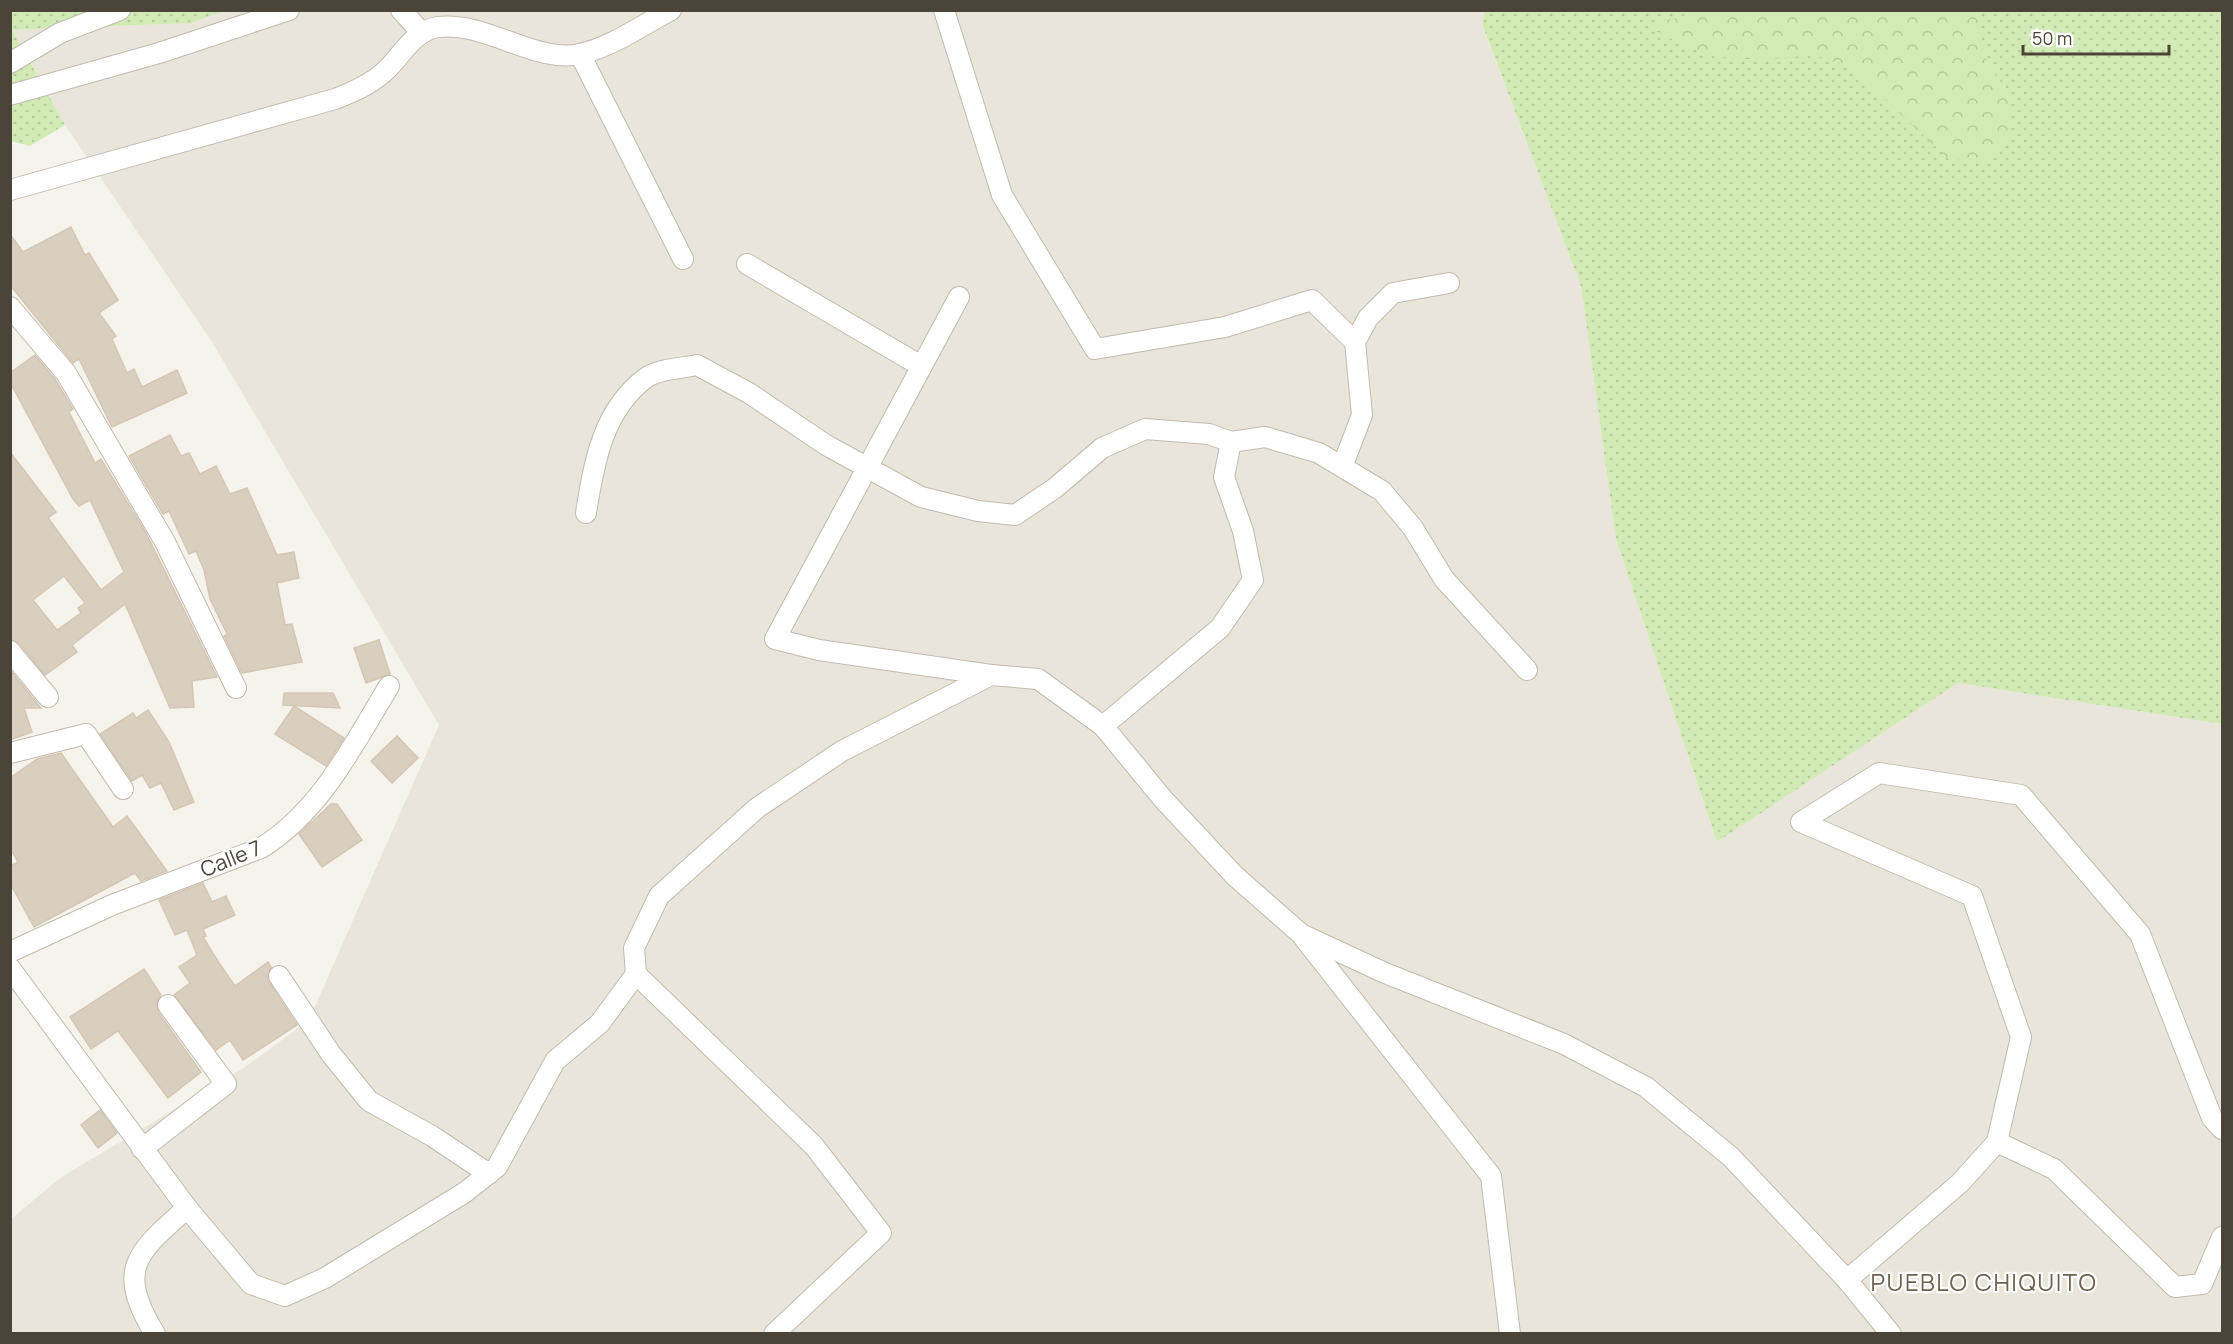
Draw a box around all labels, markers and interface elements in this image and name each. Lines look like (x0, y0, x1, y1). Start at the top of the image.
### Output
scale bar (2023, 18, 2168, 56)
text: 50 m (2032, 26, 2072, 50)
street label: Calle 7 (196, 833, 265, 883)
district label: PUEBLO CHIQUITO (1871, 1265, 2097, 1298)

